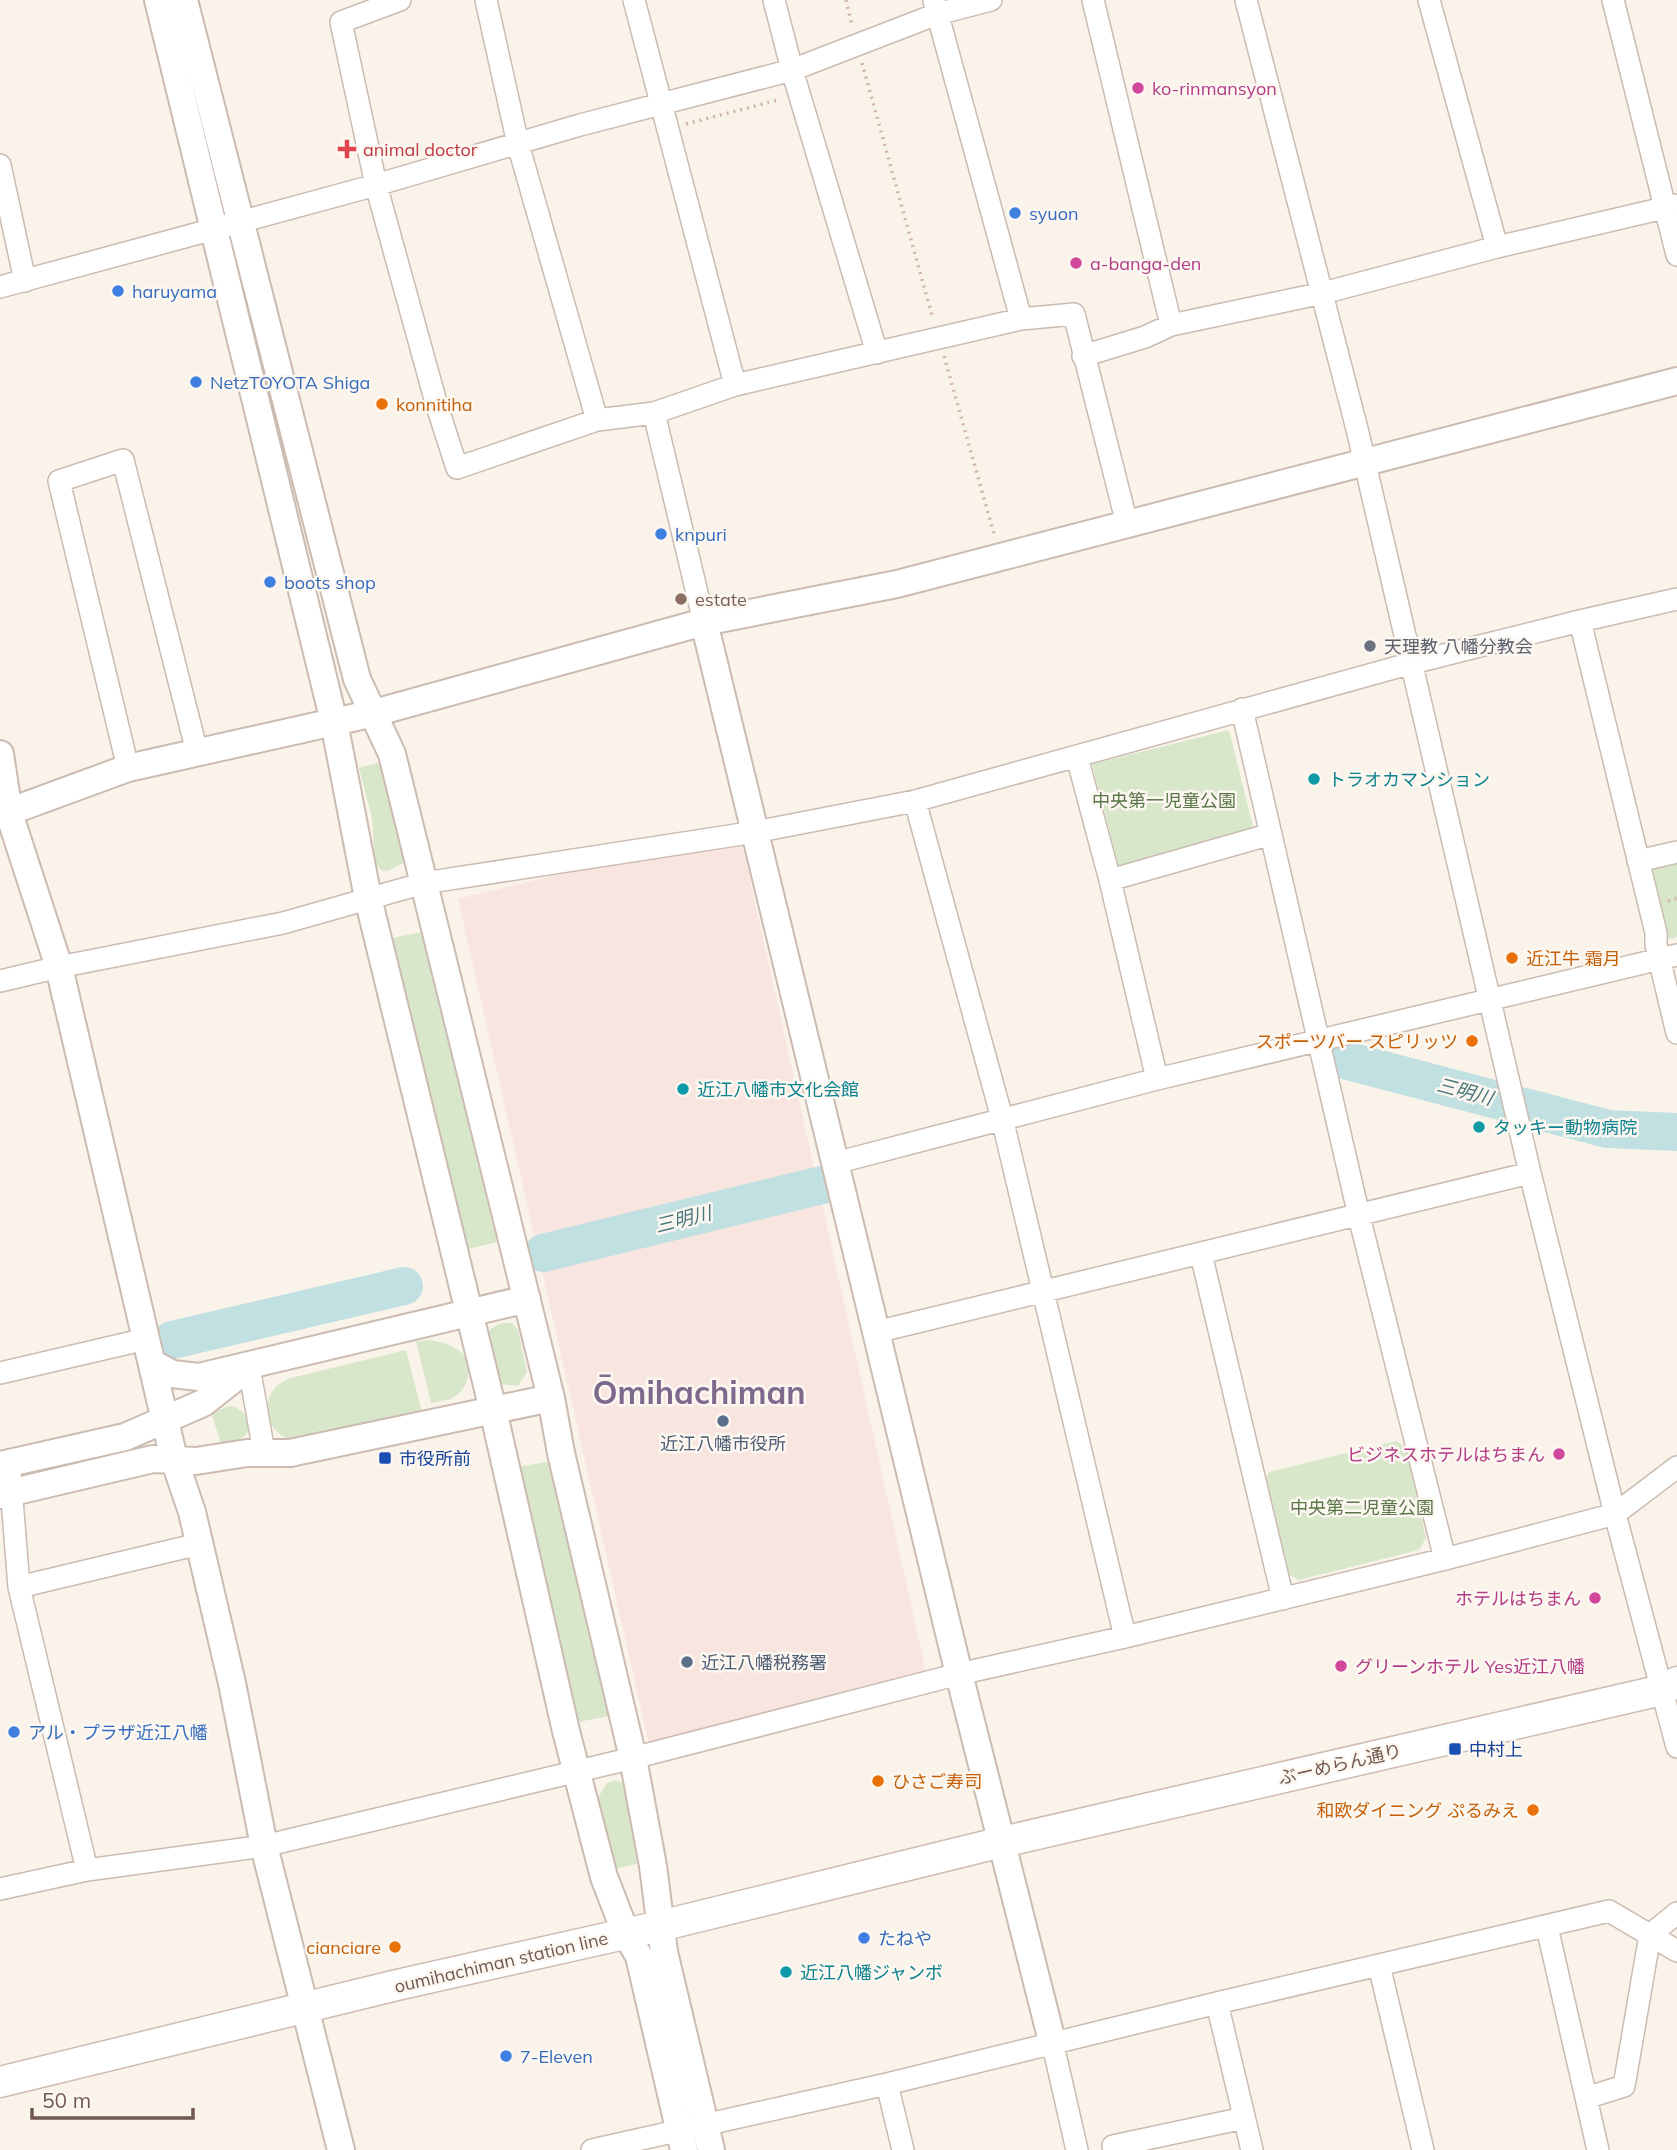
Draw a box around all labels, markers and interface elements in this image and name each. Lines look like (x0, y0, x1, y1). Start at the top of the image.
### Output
place label: ko-rinmansyon (1152, 77, 1277, 100)
marker: ko-rinmansyon (1130, 80, 1146, 96)
place label: animal doctor (363, 138, 478, 161)
marker: animal doctor (337, 139, 357, 159)
place label: syuon (1029, 202, 1079, 225)
marker: syuon (1007, 205, 1023, 221)
place label: a-banga-den (1090, 252, 1201, 275)
marker: a-banga-den (1068, 255, 1084, 271)
place label: haruyama (132, 280, 217, 303)
marker: haruyama (110, 283, 126, 299)
place label: NetzTOYOTA Shiga (210, 371, 370, 394)
marker: NetzTOYOTA Shiga (188, 374, 204, 390)
place label: konnitiha (396, 393, 473, 416)
marker: konnitiha (374, 396, 390, 412)
place label: knpuri (675, 523, 727, 546)
marker: knpuri (653, 526, 669, 542)
place label: boots shop (284, 571, 376, 594)
marker: boots shop (262, 574, 278, 590)
place label: estate (695, 588, 747, 611)
marker: estate (673, 591, 689, 607)
place label: 天理教 八幡分教会 (1384, 635, 1533, 658)
marker: 天理教 八幡分教会 (1362, 638, 1378, 654)
place label: トラオカマンション (1328, 768, 1490, 791)
marker: トラオカマンション (1306, 771, 1322, 787)
park label: 中央第一児童公園 (1092, 789, 1236, 812)
place label: 近江牛 霜月 (1526, 947, 1621, 970)
marker: 近江牛 霜月 (1504, 950, 1520, 966)
place label: スポーツバー スピリッツ (1256, 1030, 1458, 1053)
marker: スポーツバー スピリッツ (1464, 1033, 1480, 1049)
water label: 三明川 (1434, 1072, 1498, 1110)
place label: 近江八幡市文化会館 (697, 1078, 859, 1101)
marker: 近江八幡市文化会館 (675, 1081, 691, 1097)
place label: タッキー動物病院 (1493, 1116, 1637, 1139)
marker: タッキー動物病院 (1471, 1119, 1487, 1135)
water label: 三明川 (652, 1200, 715, 1238)
district label: Ōmihachiman (592, 1372, 806, 1412)
marker: 近江八幡市役所 (715, 1413, 731, 1429)
place label: 近江八幡市役所 (660, 1432, 786, 1455)
place label: ビジネスホテルはちまん (1347, 1443, 1545, 1466)
marker: ビジネスホテルはちまん (1551, 1446, 1567, 1462)
place label: 市役所前 (399, 1447, 471, 1470)
marker: 市役所前 (377, 1450, 393, 1466)
park label: 中央第二児童公園 (1290, 1496, 1434, 1519)
place label: ホテルはちまん (1455, 1587, 1581, 1610)
marker: ホテルはちまん (1587, 1590, 1603, 1606)
place label: 近江八幡税務署 (701, 1651, 827, 1674)
marker: 近江八幡税務署 (679, 1654, 695, 1670)
place label: グリーンホテル Yes近江八幡 (1355, 1655, 1585, 1678)
marker: グリーンホテル Yes近江八幡 (1333, 1658, 1349, 1674)
place label: アル・プラザ近江八幡 (28, 1721, 208, 1744)
marker: アル・プラザ近江八幡 (6, 1724, 22, 1740)
place label: 中村上 (1469, 1738, 1523, 1761)
street label: ぶーめらん通り (1276, 1739, 1404, 1789)
marker: 中村上 (1447, 1741, 1463, 1757)
place label: ひさご寿司 (892, 1770, 982, 1793)
marker: ひさご寿司 (870, 1773, 886, 1789)
place label: 和欧ダイニング ぷるみえ (1316, 1799, 1519, 1822)
marker: 和欧ダイニング ぷるみえ (1525, 1802, 1541, 1818)
street label: oumihachiman station line (392, 1926, 610, 1998)
place label: たねや (878, 1927, 932, 1950)
marker: たねや (856, 1930, 872, 1946)
place label: cianciare (306, 1936, 381, 1959)
marker: cianciare (387, 1939, 403, 1955)
place label: 近江八幡ジャンボ (800, 1961, 943, 1984)
marker: 近江八幡ジャンボ (778, 1964, 794, 1980)
place label: 7-Eleven (520, 2045, 593, 2068)
marker: 7-Eleven (498, 2048, 514, 2064)
scale bar (32, 2076, 192, 2120)
text: 50 m (42, 2087, 91, 2113)

